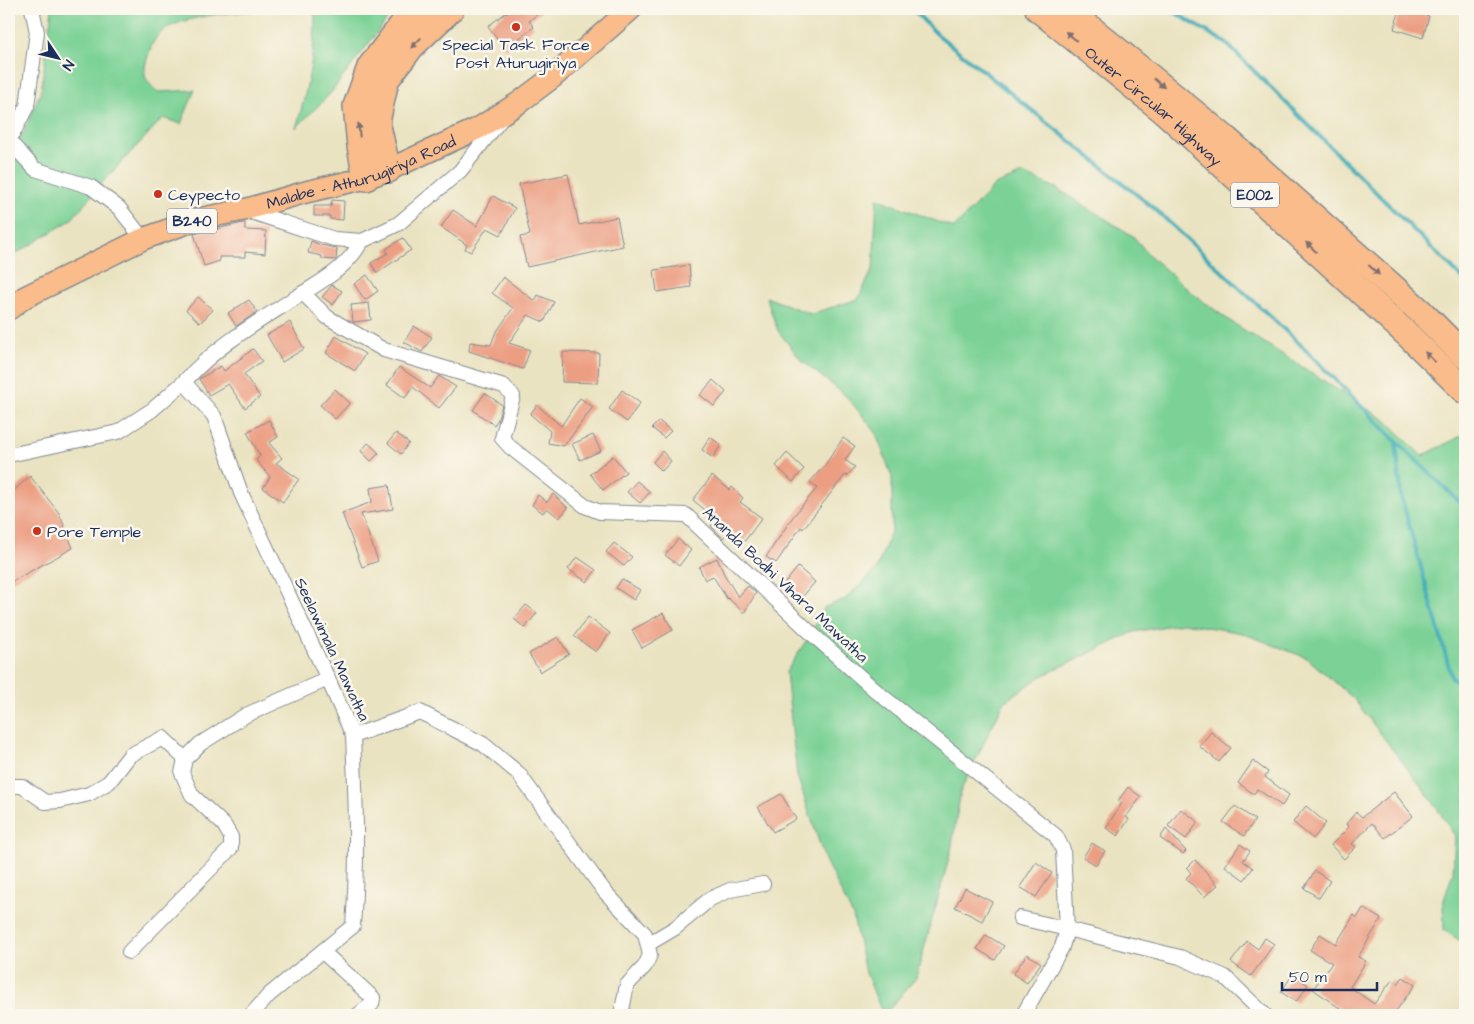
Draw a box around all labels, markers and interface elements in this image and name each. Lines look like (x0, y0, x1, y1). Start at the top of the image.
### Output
marker: Special Task Force Post Aturugiriya (510, 21, 522, 33)
one-way arrow (1064, 30, 1077, 41)
north arrow (32, 32, 82, 82)
place label: Special Task Force Post Aturugiriya (442, 34, 590, 75)
one-way arrow (410, 37, 422, 49)
street label: Outer Circular Highway (1080, 42, 1227, 172)
text: N (57, 56, 79, 74)
one-way arrow (1152, 78, 1165, 89)
one-way arrow (354, 121, 362, 137)
street label: Malabe - Athurugiriya Road (264, 130, 459, 215)
road number: E002 (1231, 182, 1279, 208)
place label: Ceypecto (168, 184, 240, 207)
marker: Ceypecto (152, 188, 164, 200)
road number: B240 (167, 208, 217, 234)
one-way arrow (1305, 241, 1317, 252)
one-way arrow (1368, 264, 1380, 276)
one-way arrow (1424, 351, 1436, 363)
street label: Ananda Bodhi Vihara Mawatha (698, 502, 873, 668)
place label: Pore Temple (47, 521, 142, 543)
marker: Pore Temple (31, 525, 43, 537)
street label: Seelawimala Mawatha (289, 574, 375, 725)
scale bar (1282, 959, 1376, 991)
text: 50 m (1289, 967, 1327, 988)

